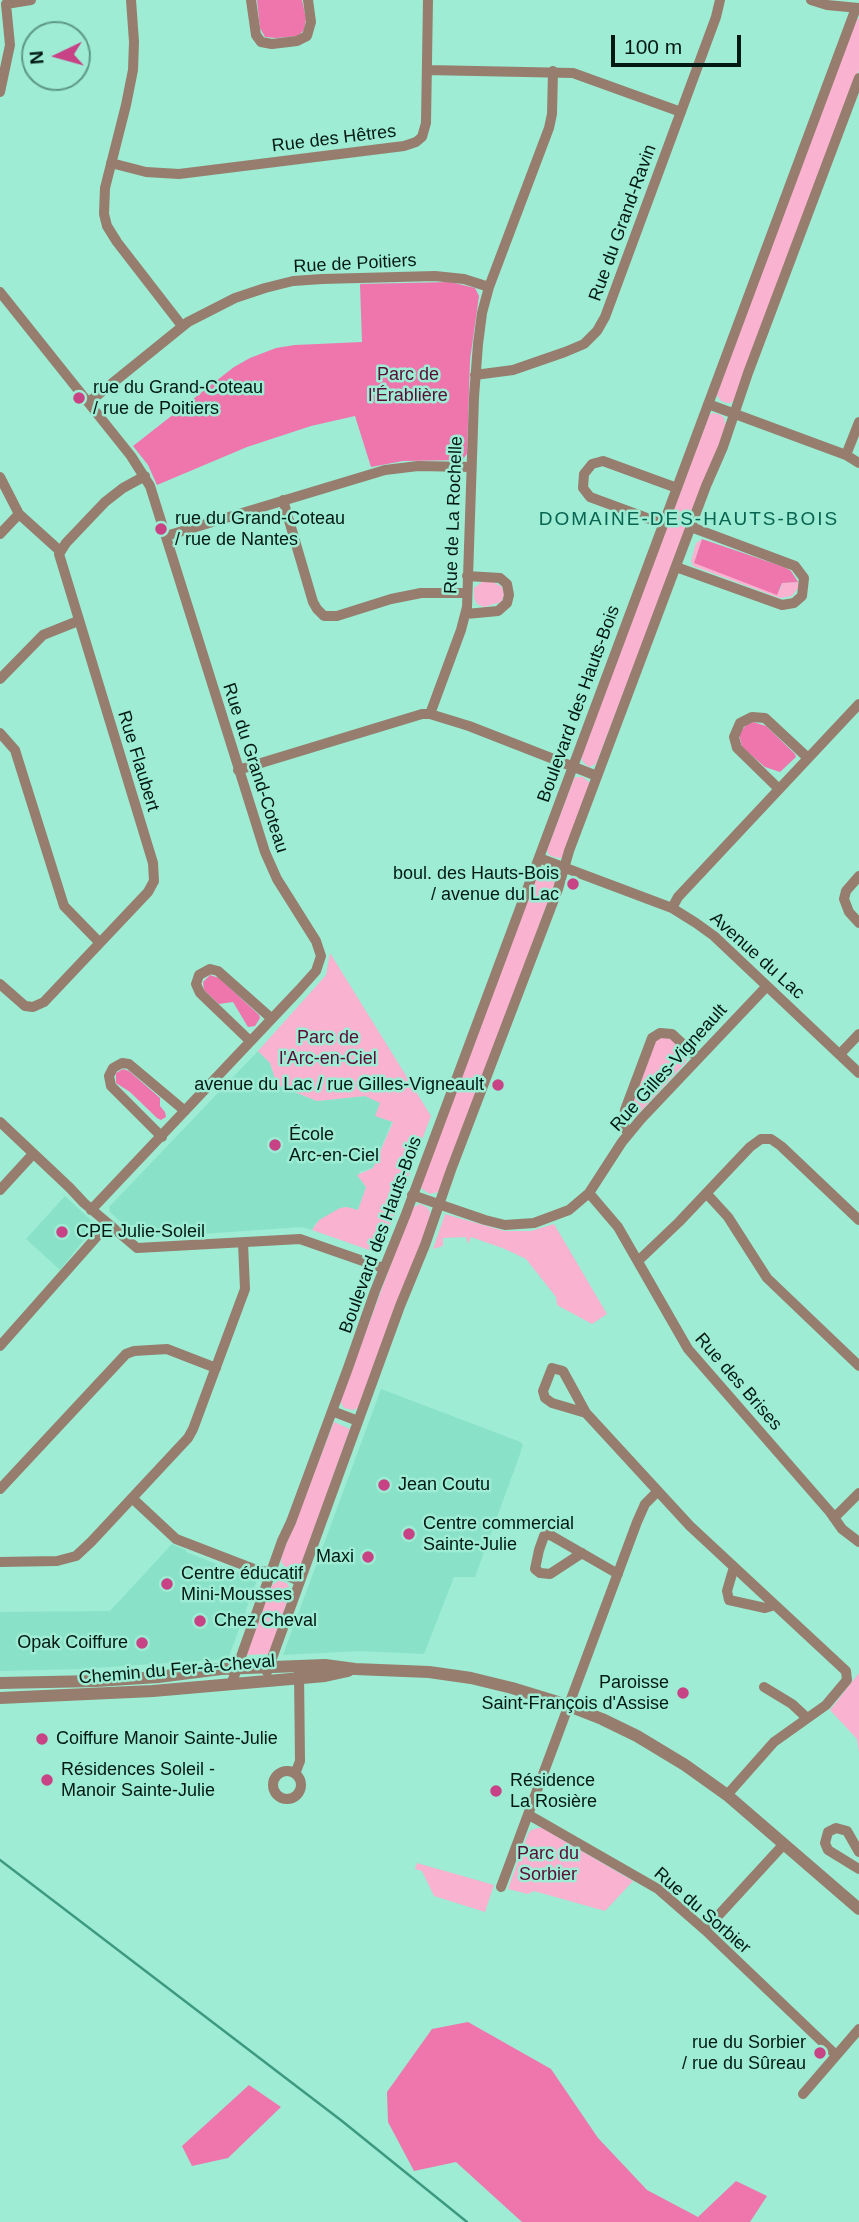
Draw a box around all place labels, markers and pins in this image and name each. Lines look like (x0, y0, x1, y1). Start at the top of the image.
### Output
place label: rue du Grand-Coteau / rue de Poitiers (93, 377, 263, 420)
marker: rue du Grand-Coteau / rue de Poitiers (71, 390, 87, 406)
place label: rue du Grand-Coteau / rue de Nantes (175, 508, 345, 550)
marker: rue du Grand-Coteau / rue de Nantes (153, 521, 169, 537)
place label: boul. des Hauts-Bois / avenue du Lac (393, 863, 559, 906)
marker: boul. des Hauts-Bois / avenue du Lac (565, 876, 581, 892)
place label: avenue du Lac / rue Gilles-Vigneault (194, 1074, 484, 1096)
marker: avenue du Lac / rue Gilles-Vigneault (490, 1077, 506, 1093)
place label: École Arc-en-Ciel (289, 1124, 379, 1166)
marker: École Arc-en-Ciel (267, 1137, 283, 1153)
place label: CPE Julie-Soleil (76, 1221, 205, 1243)
marker: CPE Julie-Soleil (54, 1224, 70, 1240)
place label: Jean Coutu (398, 1474, 490, 1496)
marker: Jean Coutu (376, 1477, 392, 1493)
place label: Centre commercial Sainte-Julie (423, 1513, 574, 1556)
marker: Centre commercial Sainte-Julie (401, 1526, 417, 1542)
place label: Maxi (316, 1546, 354, 1568)
marker: Maxi (360, 1549, 376, 1565)
place label: Centre éducatif Mini-Mousses (181, 1563, 303, 1606)
marker: Centre éducatif Mini-Mousses (159, 1576, 175, 1592)
place label: Chez Cheval (214, 1610, 317, 1632)
marker: Chez Cheval (192, 1613, 208, 1629)
place label: Opak Coiffure (17, 1632, 128, 1654)
marker: Opak Coiffure (134, 1635, 150, 1651)
place label: Paroisse Saint-François d'Assise (481, 1672, 669, 1714)
marker: Paroisse Saint-François d'Assise (675, 1685, 691, 1701)
place label: Coiffure Manoir Sainte-Julie (56, 1728, 278, 1750)
marker: Coiffure Manoir Sainte-Julie (34, 1731, 50, 1747)
place label: Résidences Soleil - Manoir Sainte-Julie (61, 1759, 215, 1802)
place label: Résidence La Rosière (510, 1770, 597, 1812)
marker: Résidences Soleil - Manoir Sainte-Julie (39, 1772, 55, 1788)
marker: Résidence La Rosière (488, 1783, 504, 1799)
place label: rue du Sorbier / rue du Sûreau (682, 2032, 806, 2074)
marker: rue du Sorbier / rue du Sûreau (812, 2045, 828, 2061)

